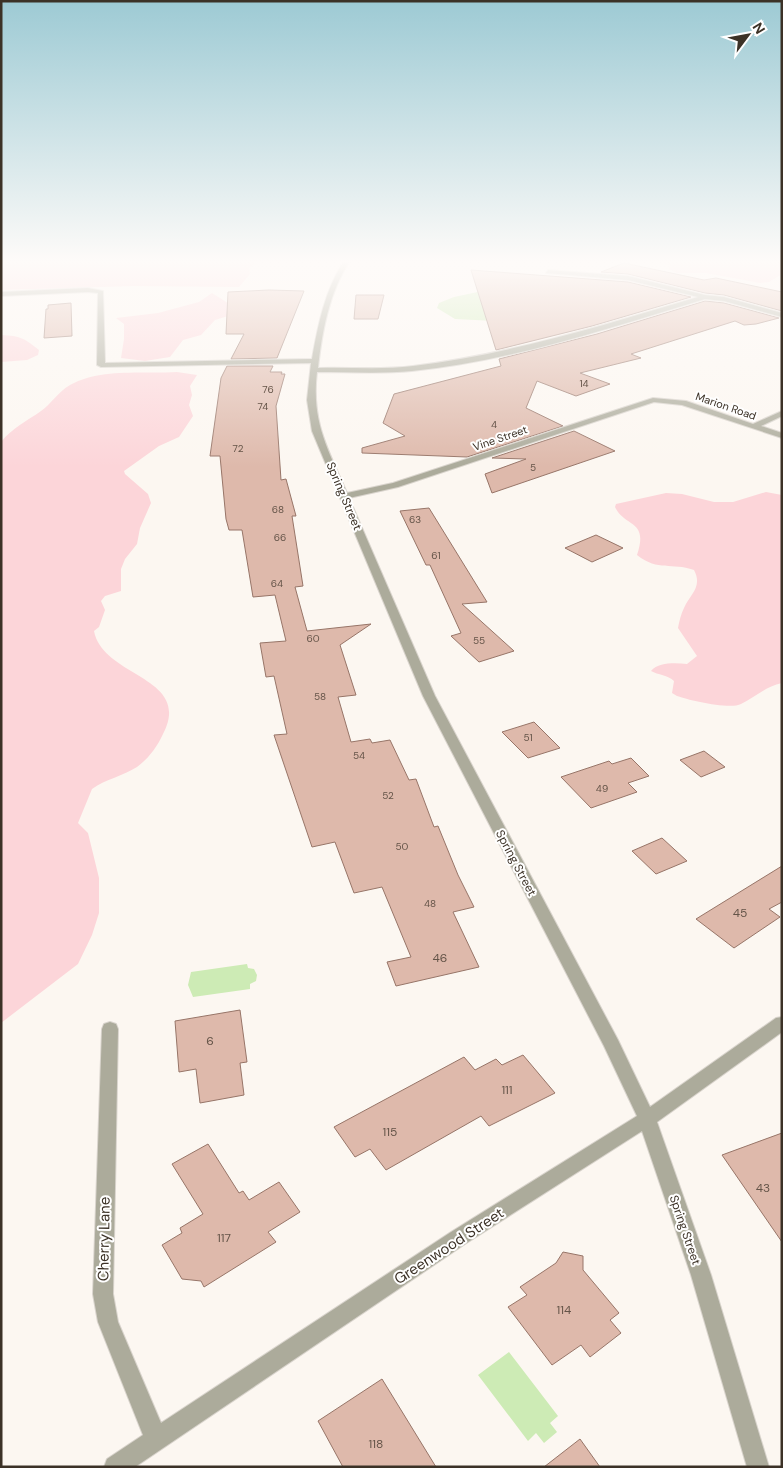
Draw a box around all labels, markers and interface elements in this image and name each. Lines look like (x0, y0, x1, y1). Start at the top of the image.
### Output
north arrow (723, 10, 773, 60)
text: N (749, 19, 769, 37)
house number: 14 (579, 377, 589, 390)
house number: 76 (262, 383, 274, 396)
street label: Marion Road (694, 389, 758, 423)
house number: 74 (258, 400, 268, 413)
house number: 4 (491, 418, 497, 431)
street label: Vine Street (471, 422, 529, 454)
house number: 72 (233, 442, 244, 455)
street label: Spring Street (322, 459, 366, 533)
house number: 5 (530, 461, 536, 474)
house number: 68 (272, 503, 284, 516)
house number: 63 (409, 513, 421, 526)
house number: 66 (274, 531, 286, 544)
house number: 61 (431, 549, 441, 562)
house number: 64 (271, 577, 283, 590)
house number: 60 (306, 632, 320, 645)
house number: 55 (473, 634, 485, 647)
house number: 58 (314, 690, 326, 703)
house number: 51 (523, 731, 533, 744)
house number: 54 (353, 749, 365, 762)
house number: 49 (596, 782, 608, 795)
house number: 52 (382, 789, 394, 802)
street label: Spring Street (492, 827, 540, 899)
house number: 50 (396, 840, 409, 853)
house number: 48 (424, 897, 436, 910)
house number: 45 (733, 905, 747, 921)
house number: 46 (433, 950, 447, 966)
house number: 6 (206, 1033, 214, 1049)
house number: 111 (501, 1082, 513, 1098)
house number: 115 (383, 1124, 397, 1140)
house number: 43 (756, 1180, 770, 1196)
street label: Spring Street (666, 1193, 704, 1267)
street label: Cherry Lane (93, 1197, 115, 1281)
street label: Greenwood Street (390, 1203, 508, 1289)
house number: 117 (217, 1230, 231, 1246)
house number: 114 (557, 1302, 571, 1318)
house number: 118 (369, 1436, 383, 1452)

